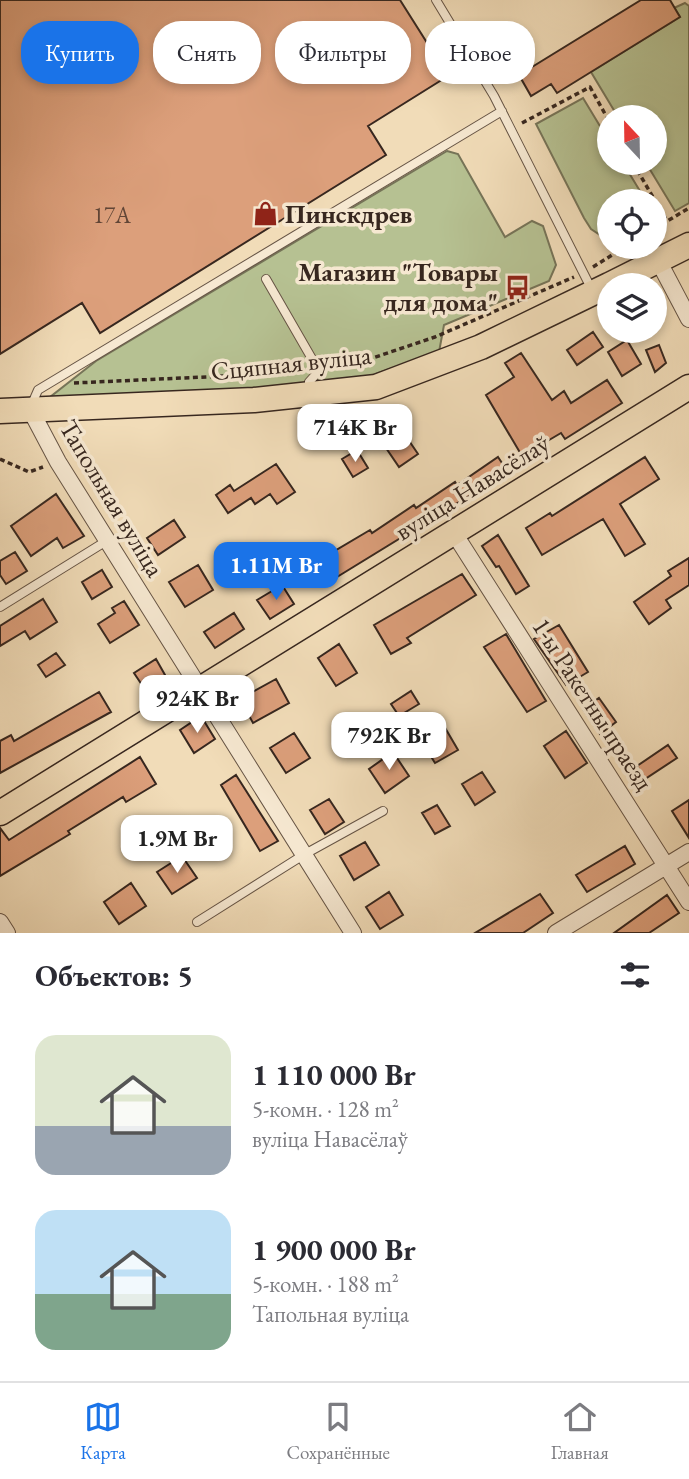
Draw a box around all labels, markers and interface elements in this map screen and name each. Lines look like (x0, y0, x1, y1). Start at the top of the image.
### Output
chip: Купить (21, 21, 139, 84)
chip: Снять (153, 21, 261, 84)
chip: Фильтры (275, 21, 411, 84)
chip: Новое (425, 21, 535, 84)
north arrow (597, 105, 667, 175)
map controls (597, 105, 667, 343)
button: locate (597, 189, 667, 259)
place label: Пинскдрев (285, 197, 412, 231)
house number: 17А (93, 200, 132, 230)
shop icon: Пинскдрев (251, 200, 279, 228)
place label: Магазин "Товары для дома" (298, 255, 498, 319)
bus stop icon: Магазин "Товары для дома" (504, 273, 532, 301)
button: layers (597, 273, 667, 343)
street label: Сцяпная вуліца (209, 338, 374, 388)
pin: 714K Br (290, 405, 420, 464)
text: 714K Br (313, 412, 397, 442)
street label: Тапольная вуліца (52, 413, 173, 583)
street label: вуліца Навасёлаў (388, 426, 556, 548)
pin: 1.11M Br (204, 542, 348, 602)
text: 1.11M Br (230, 550, 322, 580)
street label: 1-ы Ракетны праезд (524, 611, 662, 797)
pin: 924K Br (132, 676, 262, 735)
text: 924K Br (155, 683, 239, 713)
pin: 792K Br (324, 712, 454, 772)
text: 792K Br (347, 720, 431, 750)
pin: 1.9M Br (112, 816, 242, 875)
text: 1.9M Br (137, 823, 217, 853)
text: Объектов: 5 (35, 956, 193, 995)
icon: filters (616, 956, 654, 994)
text: 1 110 000 Br (252, 1055, 416, 1094)
icon: home (91, 1063, 175, 1147)
text: 5-комн. · 128 m² (252, 1094, 399, 1124)
text: вуліца Навасёлаў (252, 1124, 408, 1154)
text: 1 900 000 Br (252, 1230, 416, 1269)
icon: home (91, 1238, 175, 1322)
text: 5-комн. · 188 m² (252, 1269, 399, 1299)
text: Тапольная вуліца (252, 1299, 409, 1329)
tab: Карта (80, 1398, 126, 1465)
tab: Сохранённые (286, 1398, 390, 1465)
tab: Главная (551, 1398, 609, 1465)

